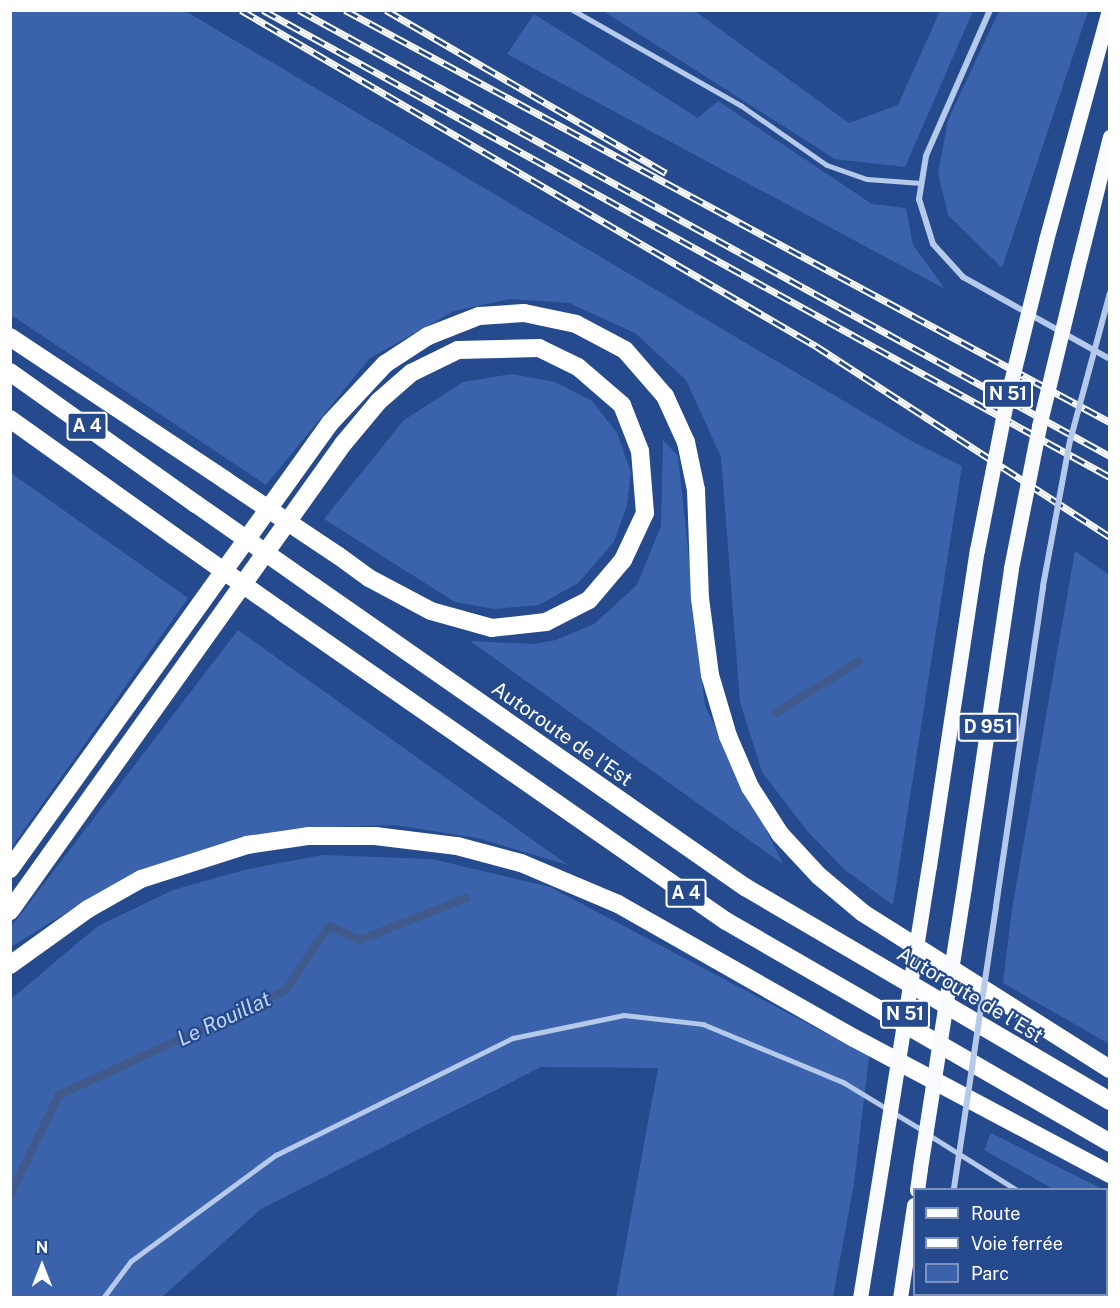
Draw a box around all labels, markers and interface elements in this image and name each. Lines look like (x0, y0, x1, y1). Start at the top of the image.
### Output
road number: N 51 (982, 379, 1034, 409)
road number: A 4 (66, 411, 108, 441)
street label: Autoroute de l’Est (487, 676, 637, 792)
road number: D 951 (956, 712, 1020, 742)
road number: A 4 (665, 878, 707, 908)
street label: Autoroute de l’Est (892, 942, 1048, 1048)
water label: Le Rouillat (173, 986, 275, 1052)
road number: N 51 (880, 999, 930, 1029)
legend (913, 1188, 1108, 1296)
text: Route (971, 1203, 1020, 1224)
text: Voie ferrée (971, 1233, 1063, 1254)
north arrow (12, 1236, 72, 1296)
text: N (36, 1238, 48, 1257)
text: Parc (971, 1263, 1009, 1284)

